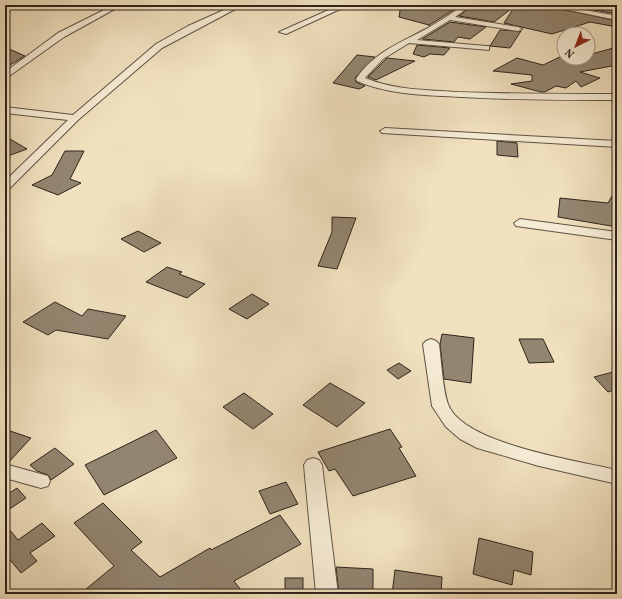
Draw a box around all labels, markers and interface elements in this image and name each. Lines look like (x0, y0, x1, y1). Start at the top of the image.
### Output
north arrow (556, 26, 596, 66)
text: N (562, 44, 578, 61)

